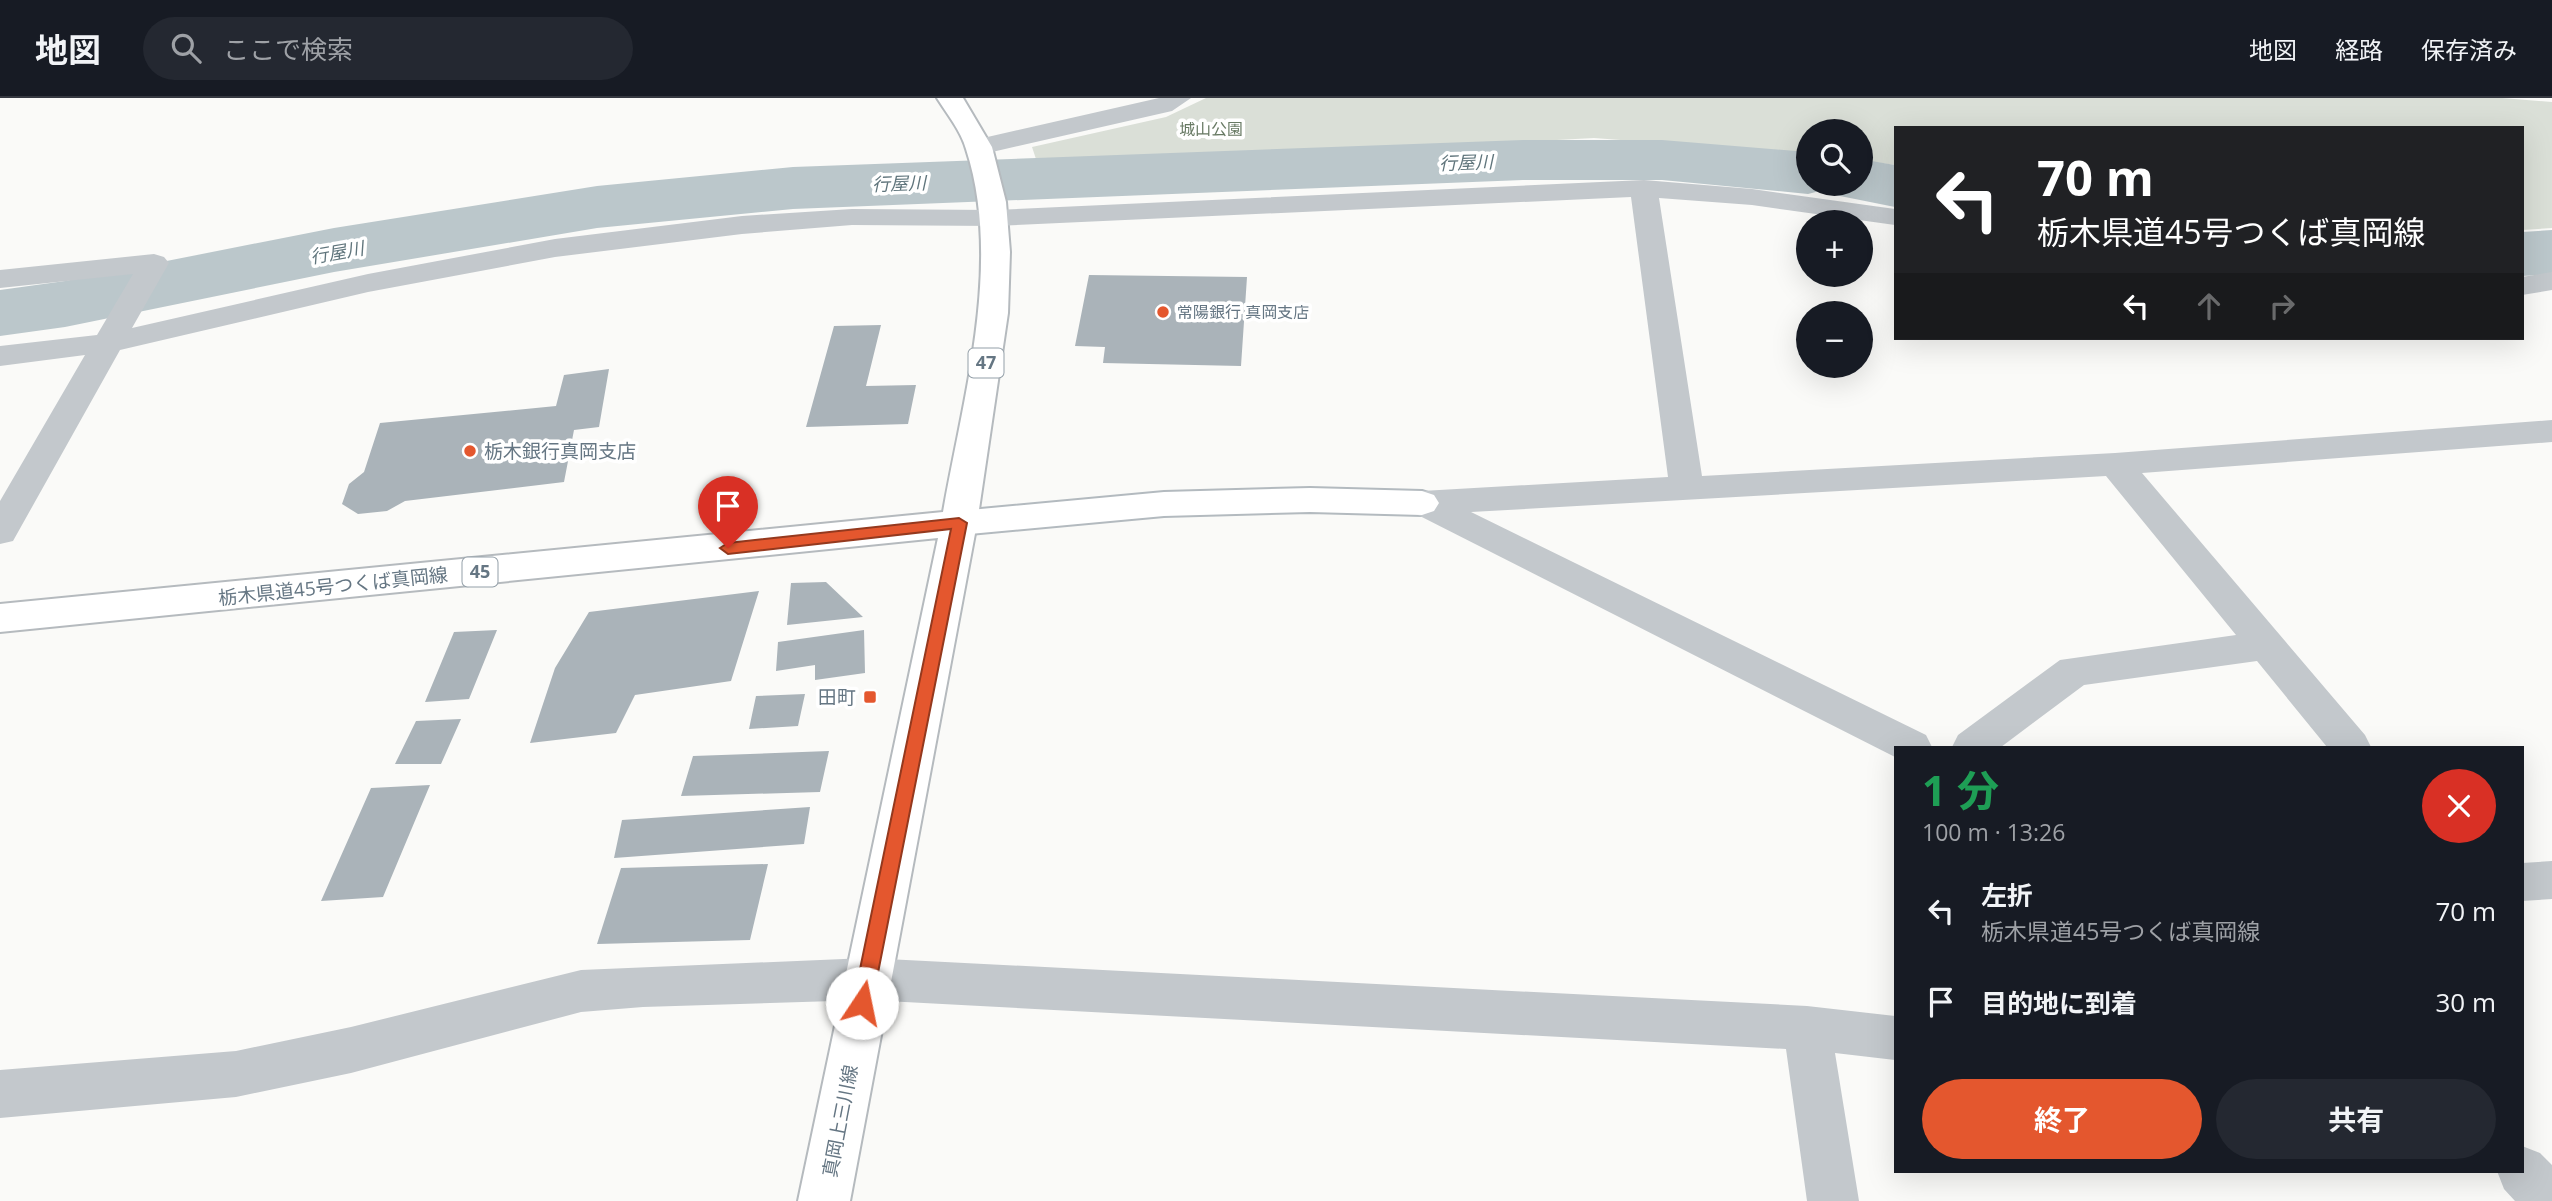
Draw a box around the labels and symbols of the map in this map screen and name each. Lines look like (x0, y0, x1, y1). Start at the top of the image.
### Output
park label: 城山公園 (1179, 118, 1243, 140)
water label: 行屋川 (1439, 149, 1495, 175)
water label: 行屋川 (872, 170, 928, 196)
water label: 行屋川 (308, 235, 367, 269)
place label: 常陽銀行 真岡支店 (1177, 301, 1309, 323)
marker: 常陽銀行 真岡支店 (1155, 304, 1171, 320)
road number: 47 (968, 348, 1004, 377)
place label: 栃木銀行真岡支店 (484, 438, 636, 464)
marker: 栃木銀行真岡支店 (462, 443, 478, 459)
pin (698, 476, 758, 548)
road number: 45 (462, 558, 498, 586)
street label: 栃木県道45号つくば真岡線 (217, 561, 449, 611)
place label: 田町 (818, 684, 856, 710)
marker: 田町 (862, 689, 878, 705)
position arrow (825, 966, 899, 1040)
street label: 真岡上三川線 (816, 1063, 864, 1179)

